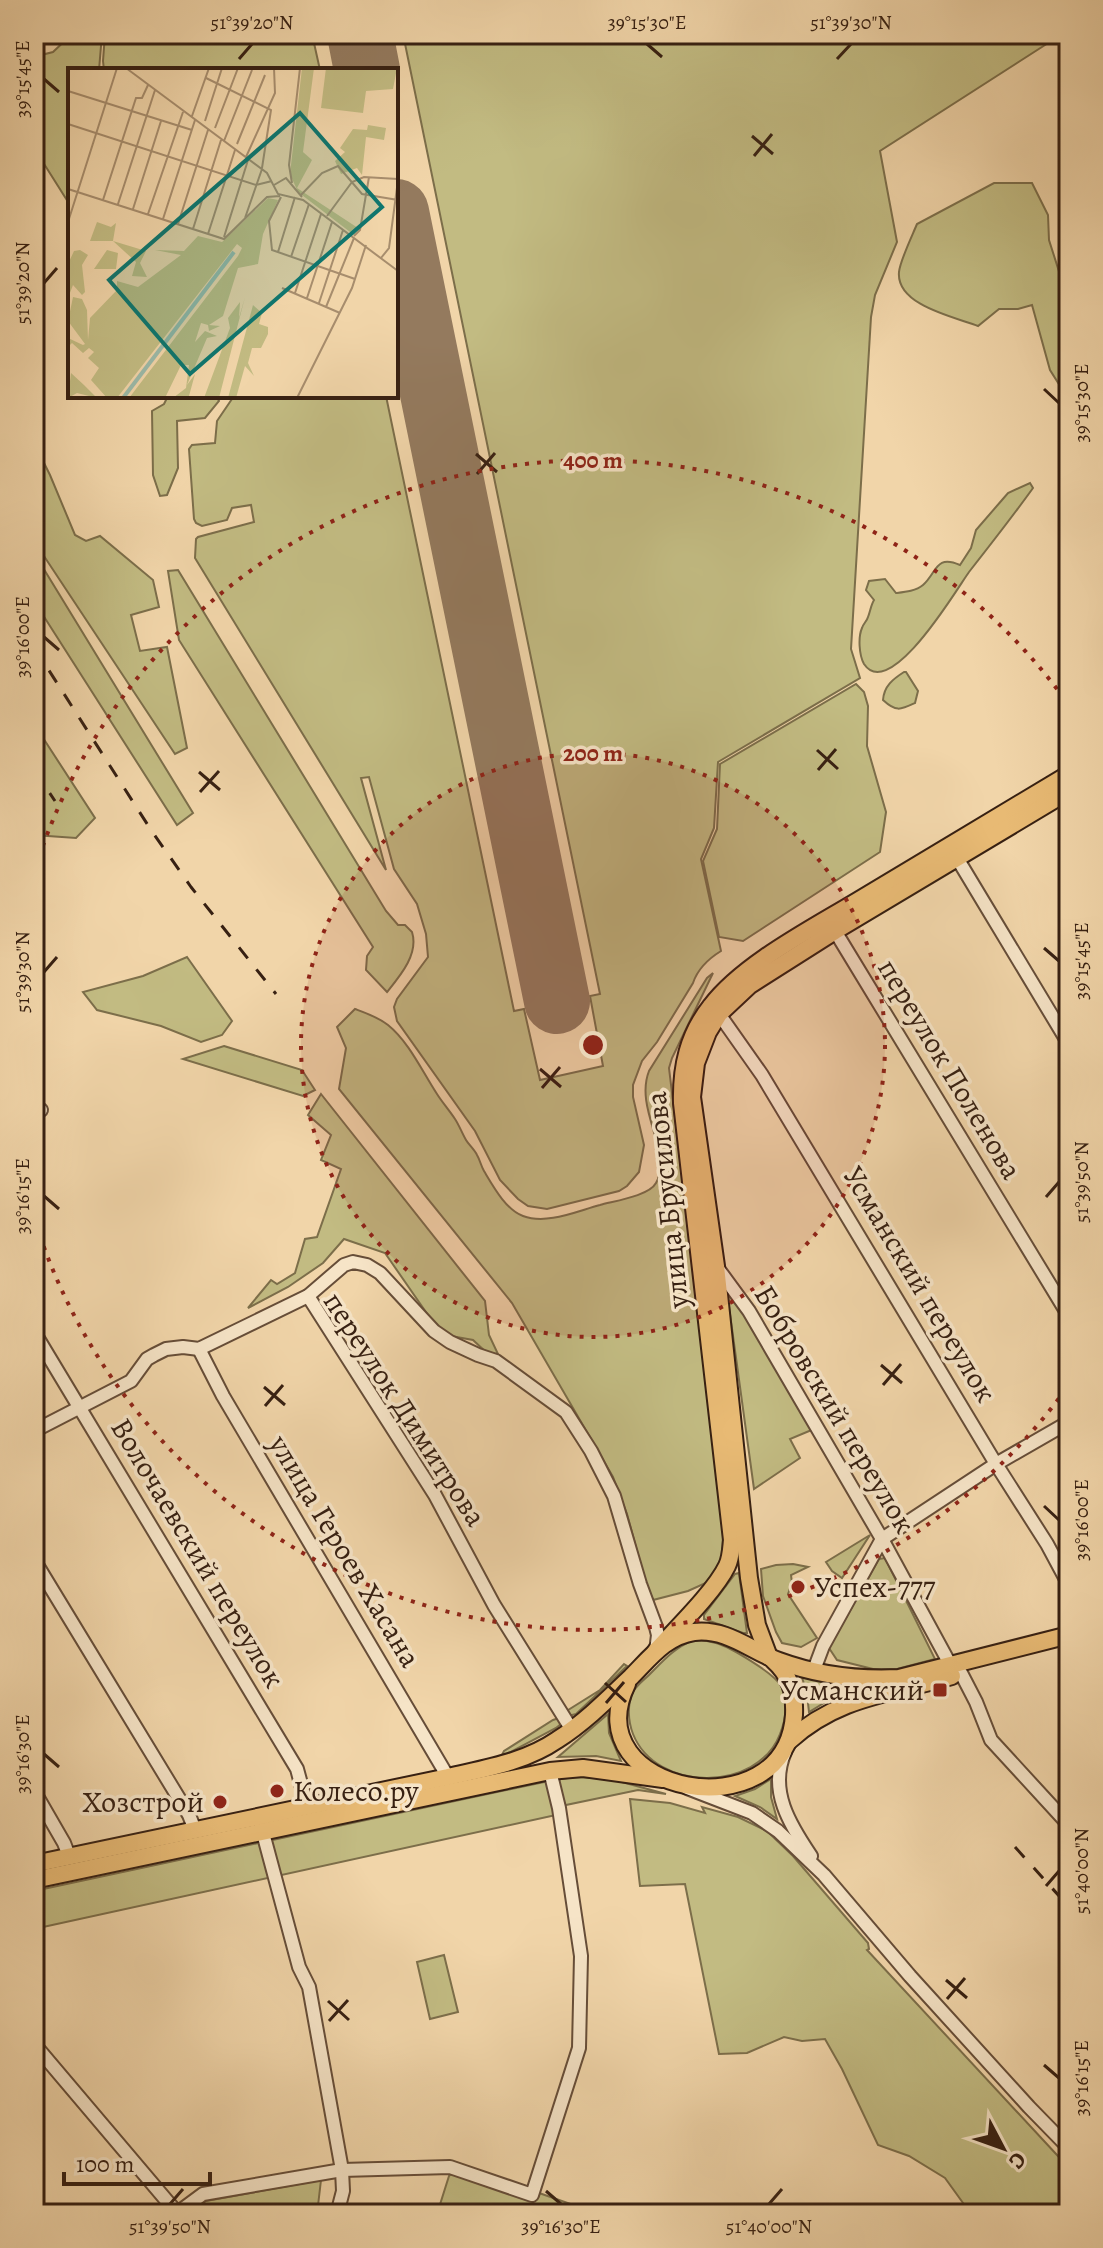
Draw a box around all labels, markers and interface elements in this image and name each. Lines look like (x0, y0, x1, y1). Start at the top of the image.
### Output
text: 51°39'20"N (211, 9, 293, 36)
text: 39°15'30"E (607, 9, 687, 36)
text: 51°39'30"N (810, 9, 892, 36)
text: 39°15'45"E (9, 40, 36, 118)
inset map (68, 68, 398, 398)
text: 51°39'20"N (9, 242, 36, 324)
text: 39°15'30"E (1068, 363, 1095, 443)
text: 400 m (563, 444, 623, 476)
text: 39°16'00"E (9, 596, 36, 678)
text: 200 m (563, 737, 623, 769)
text: 39°15'45"E (1068, 922, 1095, 1000)
text: 51°39'30"N (9, 931, 36, 1013)
street label: переулок Поленова (868, 951, 1032, 1187)
centre of rings (579, 1031, 607, 1059)
street label: улица Брусилова (636, 1090, 698, 1311)
text: 51°39'50"N (1068, 1141, 1095, 1223)
text: 39°16'15"E (9, 1158, 36, 1234)
street label: Усманский переулок (834, 1159, 1006, 1409)
street label: Бобровский переулок (745, 1277, 925, 1541)
street label: переулок Димитрова (314, 1284, 496, 1534)
street label: Волочаевский переулок (102, 1411, 294, 1695)
street label: улица Героев Хасана (259, 1426, 430, 1675)
text: 39°16'00"E (1068, 1479, 1095, 1561)
place label: Успех-777 (814, 1567, 936, 1607)
marker: Успех-777 (789, 1578, 807, 1596)
place label: Усманский (781, 1670, 924, 1710)
marker: Усманский (931, 1681, 949, 1699)
text: 39°16'30"E (9, 1714, 36, 1794)
place label: Колесо.ру (293, 1771, 419, 1811)
place label: Хозстрой (82, 1782, 204, 1822)
marker: Колесо.ру (268, 1782, 286, 1800)
marker: Хозстрой (211, 1793, 229, 1811)
text: 51°40'00"N (1068, 1828, 1095, 1914)
text: 39°16'15"E (1068, 2040, 1095, 2116)
north arrow (963, 2108, 1043, 2188)
scale bar (64, 2136, 210, 2186)
text: С (1002, 2146, 1033, 2175)
text: 100 m (76, 2148, 135, 2180)
text: 51°39'50"N (129, 2213, 211, 2240)
text: 39°16'30"E (521, 2213, 601, 2240)
text: 51°40'00"N (726, 2213, 812, 2240)

